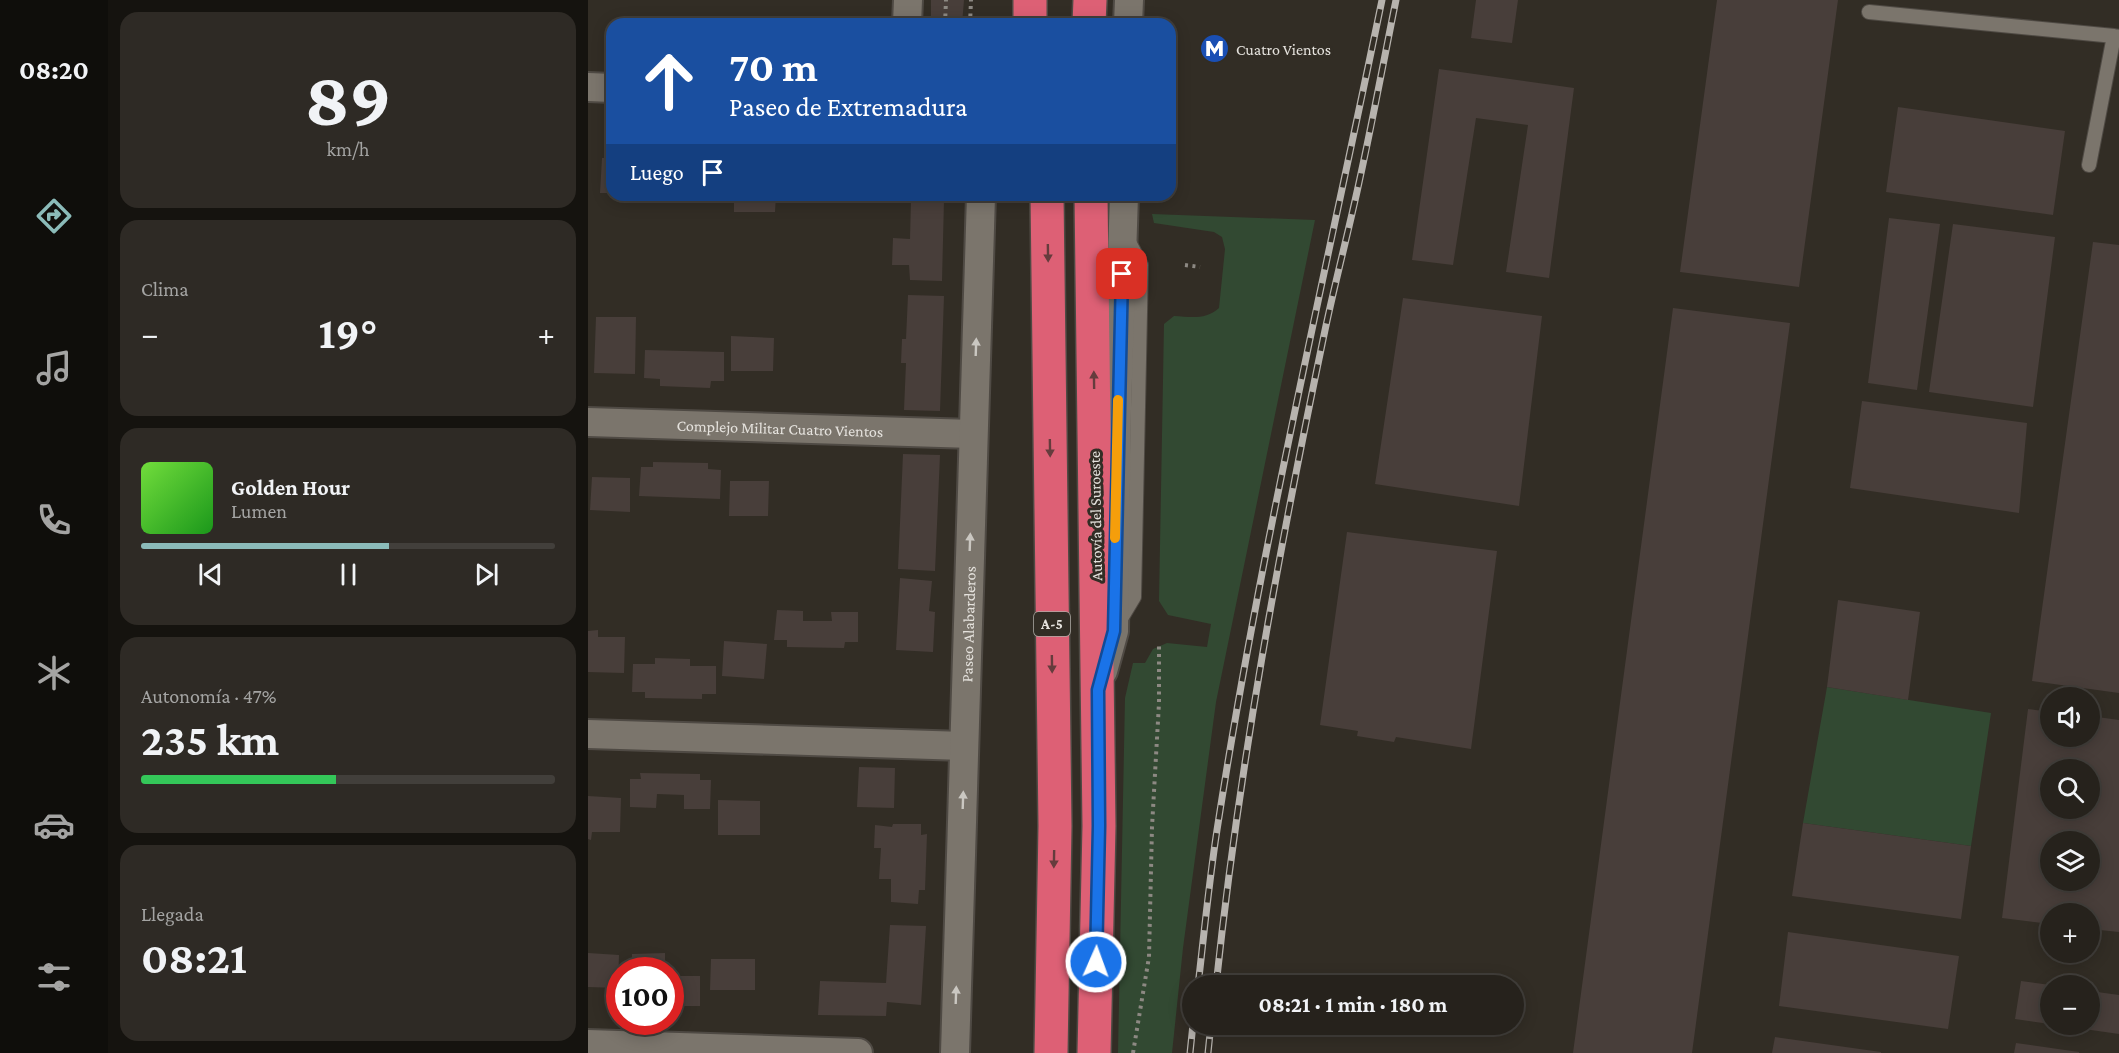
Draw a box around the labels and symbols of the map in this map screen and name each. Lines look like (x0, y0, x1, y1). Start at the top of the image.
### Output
metro station icon: Cuatro Vientos (1199, 33, 1231, 65)
place label: Cuatro Vientos (1236, 41, 1331, 58)
one-way arrow (1043, 244, 1053, 263)
pin (1096, 248, 1147, 299)
one-way arrow (971, 337, 981, 356)
one-way arrow (1089, 370, 1098, 389)
street label: Complejo Militar Cuatro Vientos (676, 417, 883, 440)
one-way arrow (1045, 439, 1055, 458)
street label: Autovía del Suroeste (1086, 451, 1105, 581)
one-way arrow (965, 532, 975, 551)
street label: Paseo Alabarderos (958, 566, 979, 683)
road number: A-5 (1034, 612, 1070, 636)
one-way arrow (1047, 655, 1057, 674)
one-way arrow (958, 790, 967, 809)
one-way arrow (1049, 850, 1059, 869)
position arrow (1064, 930, 1128, 994)
speed limit sign: 100 (606, 957, 684, 1035)
one-way arrow (952, 985, 961, 1004)

